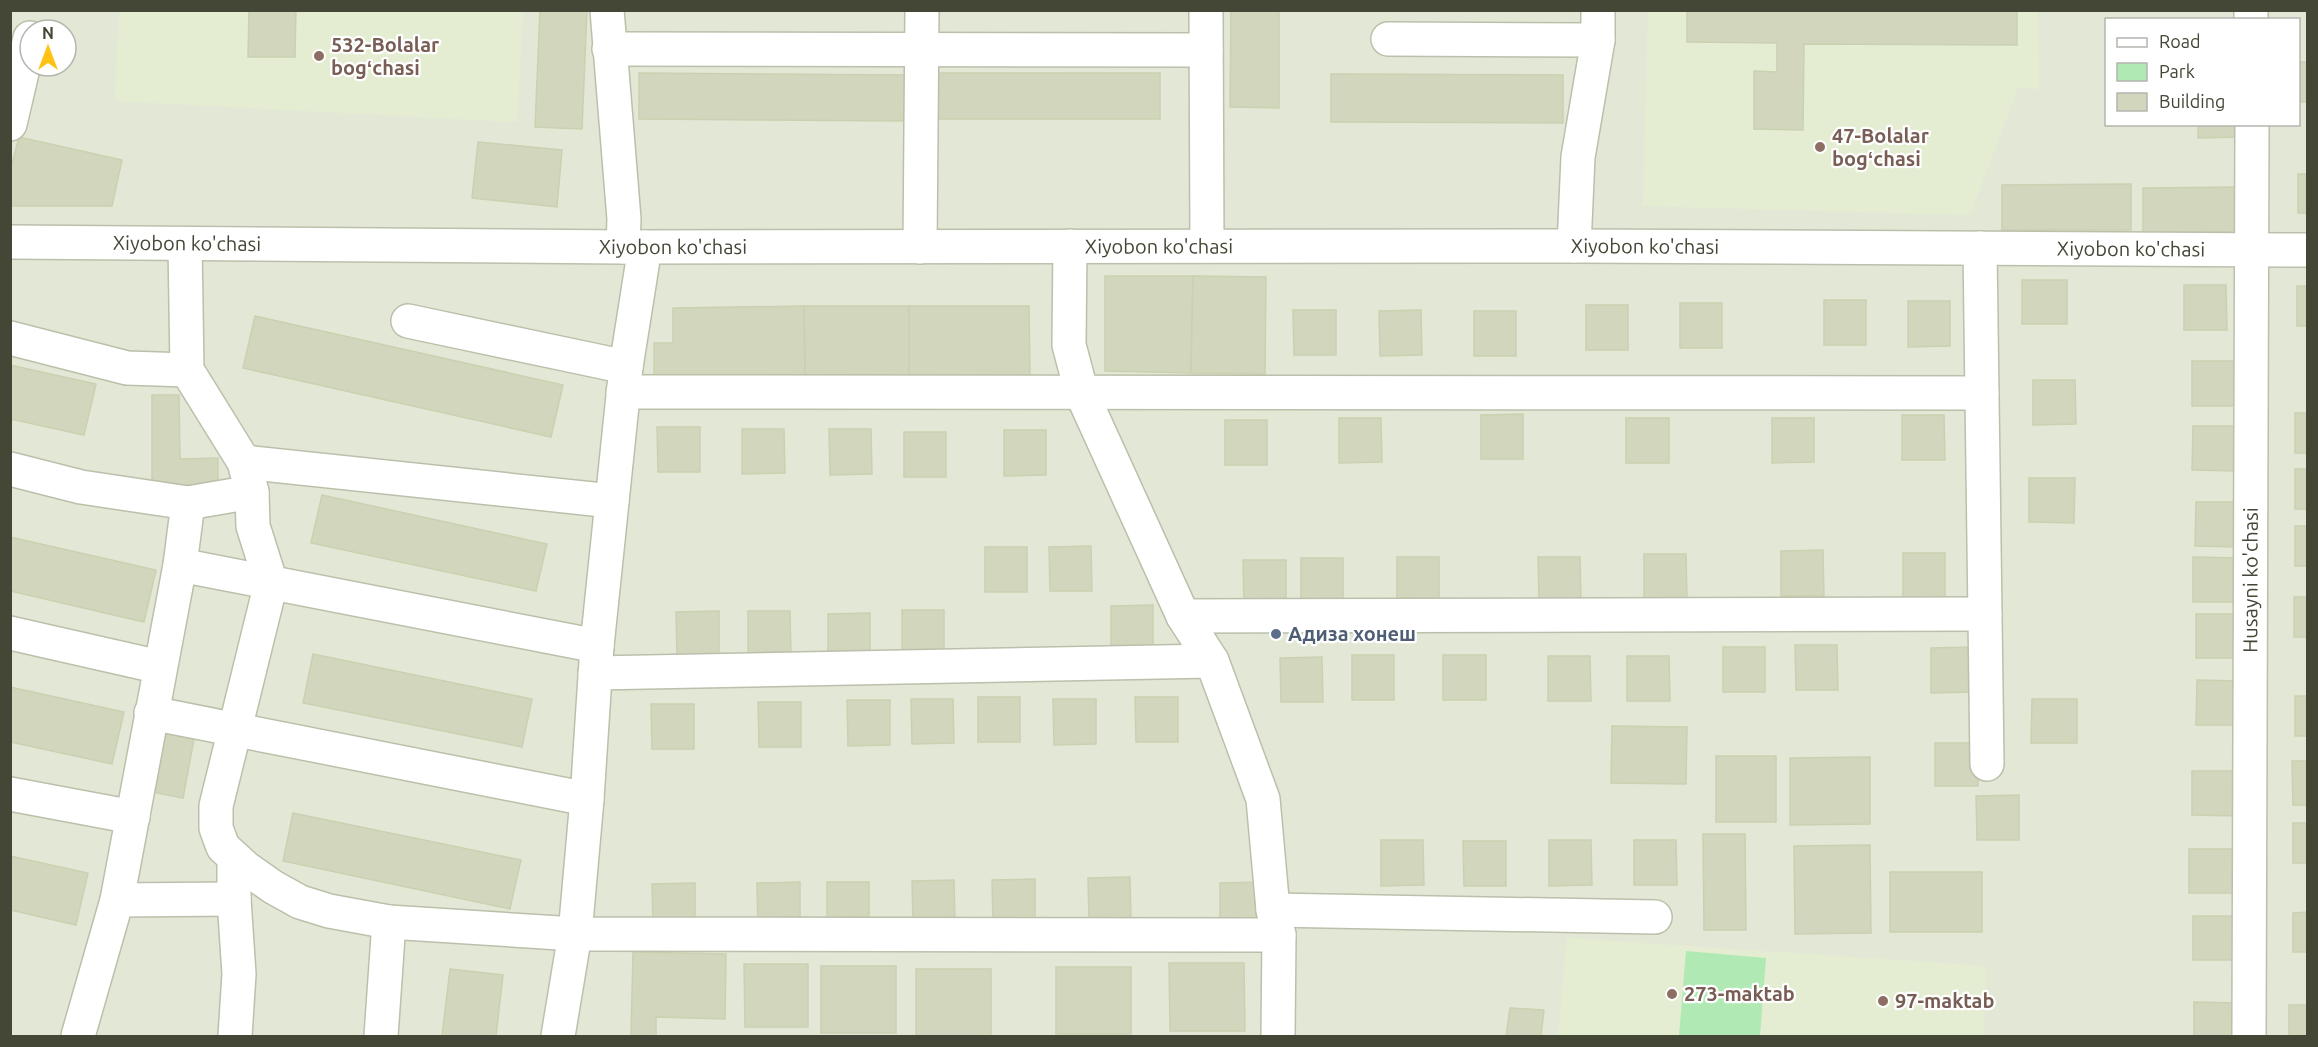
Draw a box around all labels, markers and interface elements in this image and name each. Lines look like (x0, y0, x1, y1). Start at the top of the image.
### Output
north arrow (18, 18, 78, 78)
legend (2105, 18, 2300, 126)
text: N (42, 24, 54, 42)
text: Road (2159, 31, 2201, 51)
place label: 532-Bolalar bogʻchasi (331, 33, 440, 79)
marker: 532-Bolalar bogʻchasi (312, 49, 326, 63)
text: Park (2159, 61, 2195, 81)
text: Building (2159, 91, 2225, 111)
place label: 47-Bolalar bogʻchasi (1832, 124, 1930, 170)
marker: 47-Bolalar bogʻchasi (1813, 140, 1827, 154)
street label: Xiyobon ko'chasi (113, 231, 261, 255)
street label: Xiyobon ko'chasi (1085, 234, 1233, 258)
street label: Xiyobon ko'chasi (1571, 234, 1719, 258)
street label: Xiyobon ko'chasi (599, 235, 747, 258)
street label: Xiyobon ko'chasi (2057, 237, 2205, 260)
street label: Husayni ko'chasi (2238, 507, 2262, 653)
place label: Адиза хонеш (1288, 622, 1416, 645)
marker: Адиза хонеш (1269, 627, 1283, 641)
place label: 273-maktab (1684, 982, 1795, 1005)
marker: 273-maktab (1665, 987, 1679, 1001)
place label: 97-maktab (1895, 989, 1994, 1012)
marker: 97-maktab (1876, 994, 1890, 1008)

